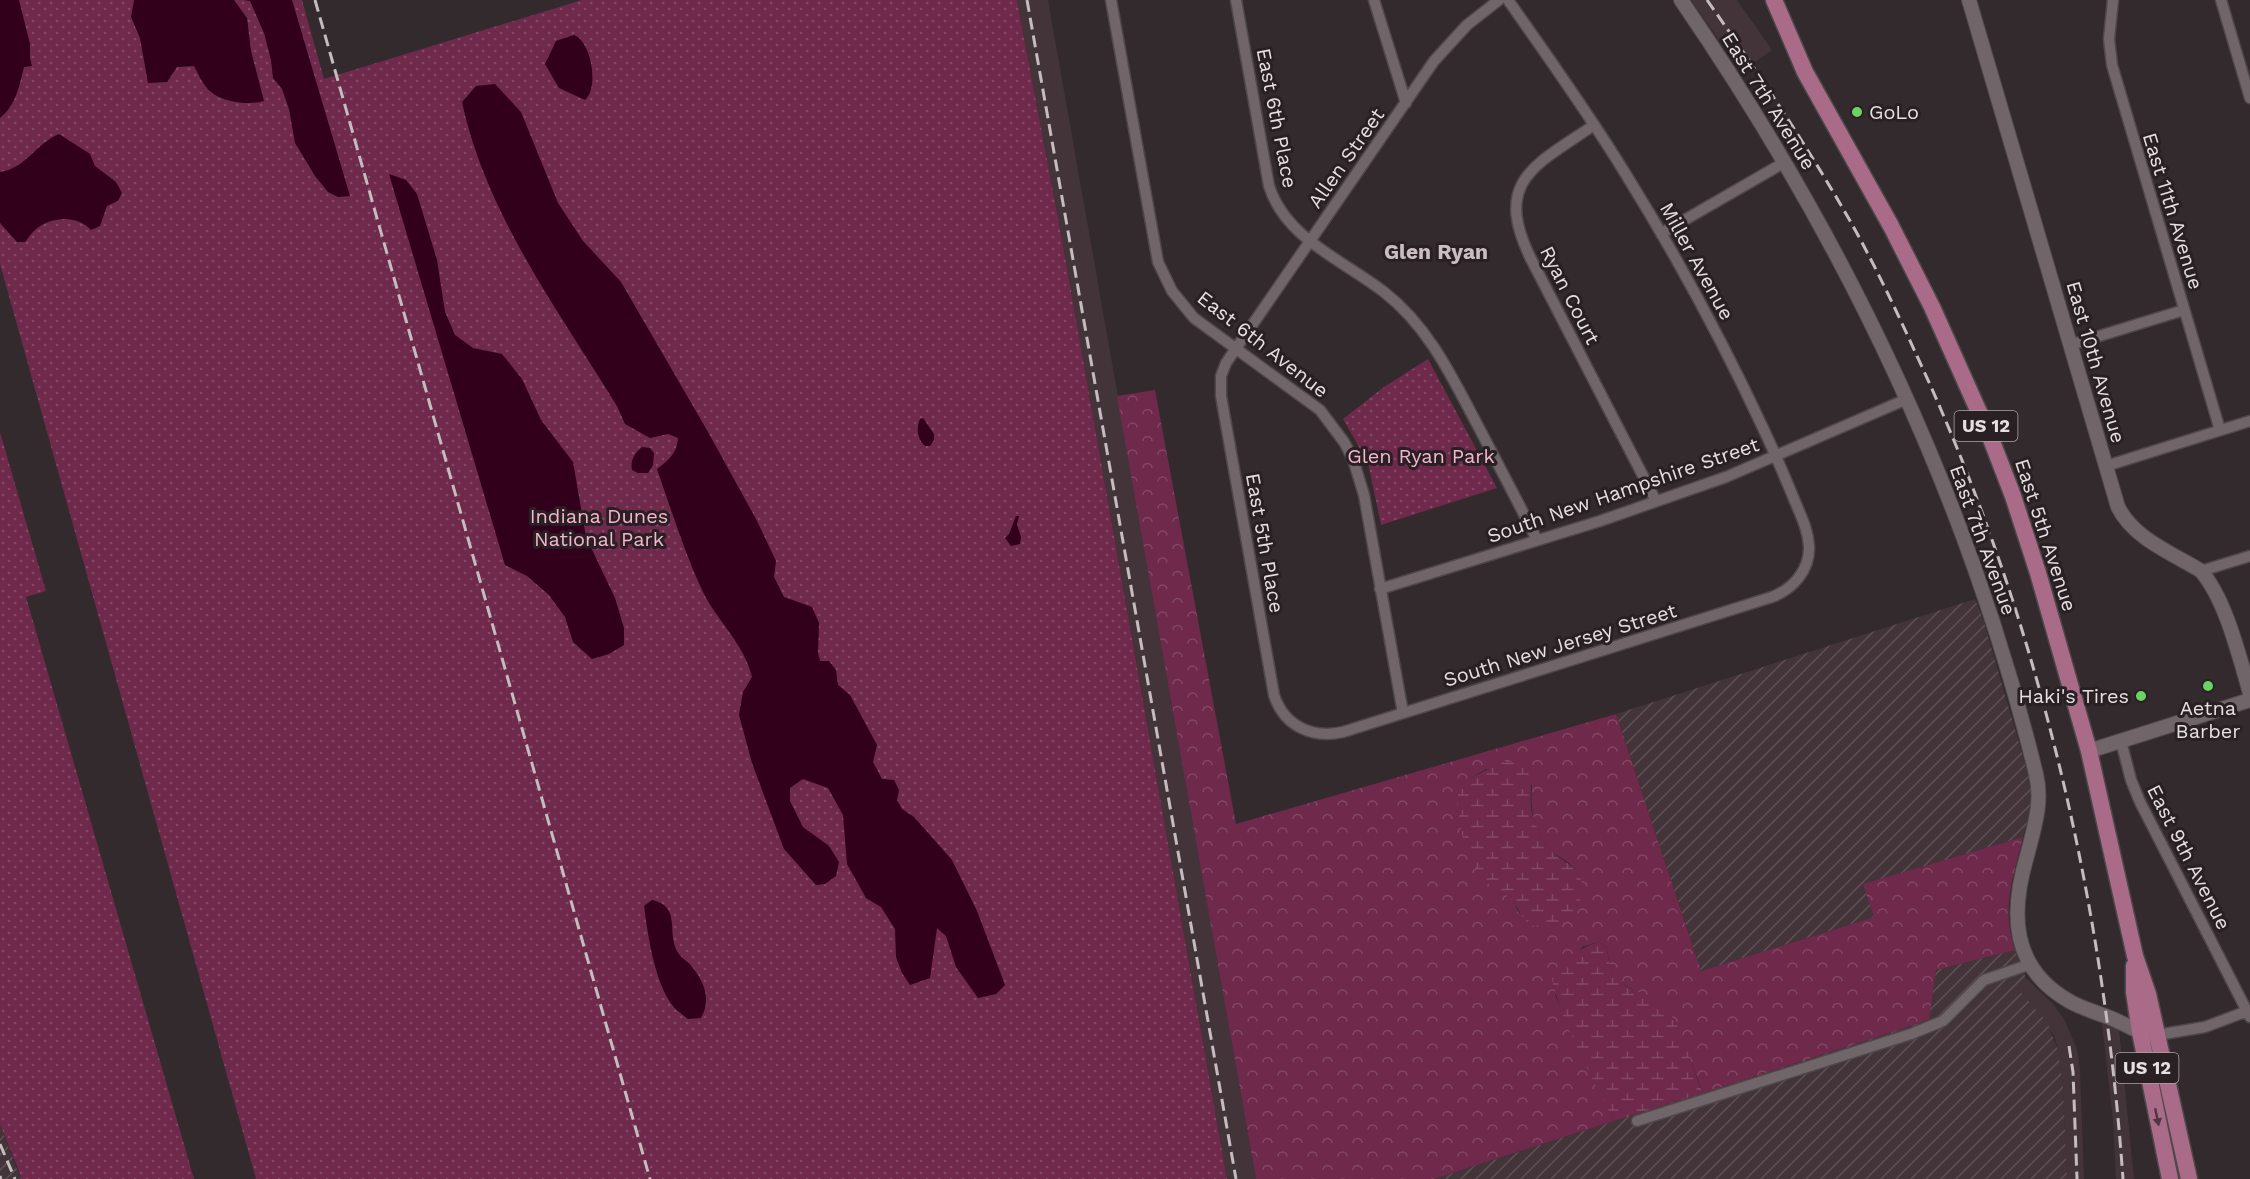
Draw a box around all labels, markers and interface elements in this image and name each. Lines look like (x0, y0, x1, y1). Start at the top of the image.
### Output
street label: East 7th Avenue (1717, 28, 1821, 174)
street label: East 6th Place (1252, 46, 1302, 190)
place label: GoLo (1869, 100, 1919, 124)
street label: Allen Street (1303, 103, 1390, 213)
marker: GoLo (1850, 105, 1864, 119)
street label: East 11th Avenue (2138, 130, 2208, 292)
street label: Miller Avenue (1655, 198, 1739, 324)
district label: Glen Ryan (1384, 239, 1488, 264)
street label: Ryan Court (1535, 242, 1605, 349)
street label: East 10th Avenue (2061, 278, 2131, 446)
street label: East 6th Avenue (1193, 285, 1333, 403)
road number: US 12 (1954, 411, 2018, 441)
street label: South New Hampshire Street (1484, 432, 1763, 548)
park label: Glen Ryan Park (1347, 444, 1495, 468)
street label: East 5th Avenue (2010, 456, 2082, 614)
street label: East 7th Avenue (1945, 462, 2021, 618)
street label: East 5th Place (1241, 471, 1289, 615)
park label: Indiana Dunes National Park (530, 504, 668, 551)
street label: South New Jersey Street (1441, 598, 1680, 692)
marker: Aetna Barber (2201, 679, 2215, 693)
place label: Haki's Tires (2018, 684, 2129, 708)
marker: Haki's Tires (2134, 689, 2148, 703)
place label: Aetna Barber (2176, 696, 2240, 743)
street label: East 9th Avenue (2142, 780, 2236, 934)
road number: US 12 (2116, 1053, 2178, 1083)
one-way arrow (2152, 1108, 2162, 1126)

